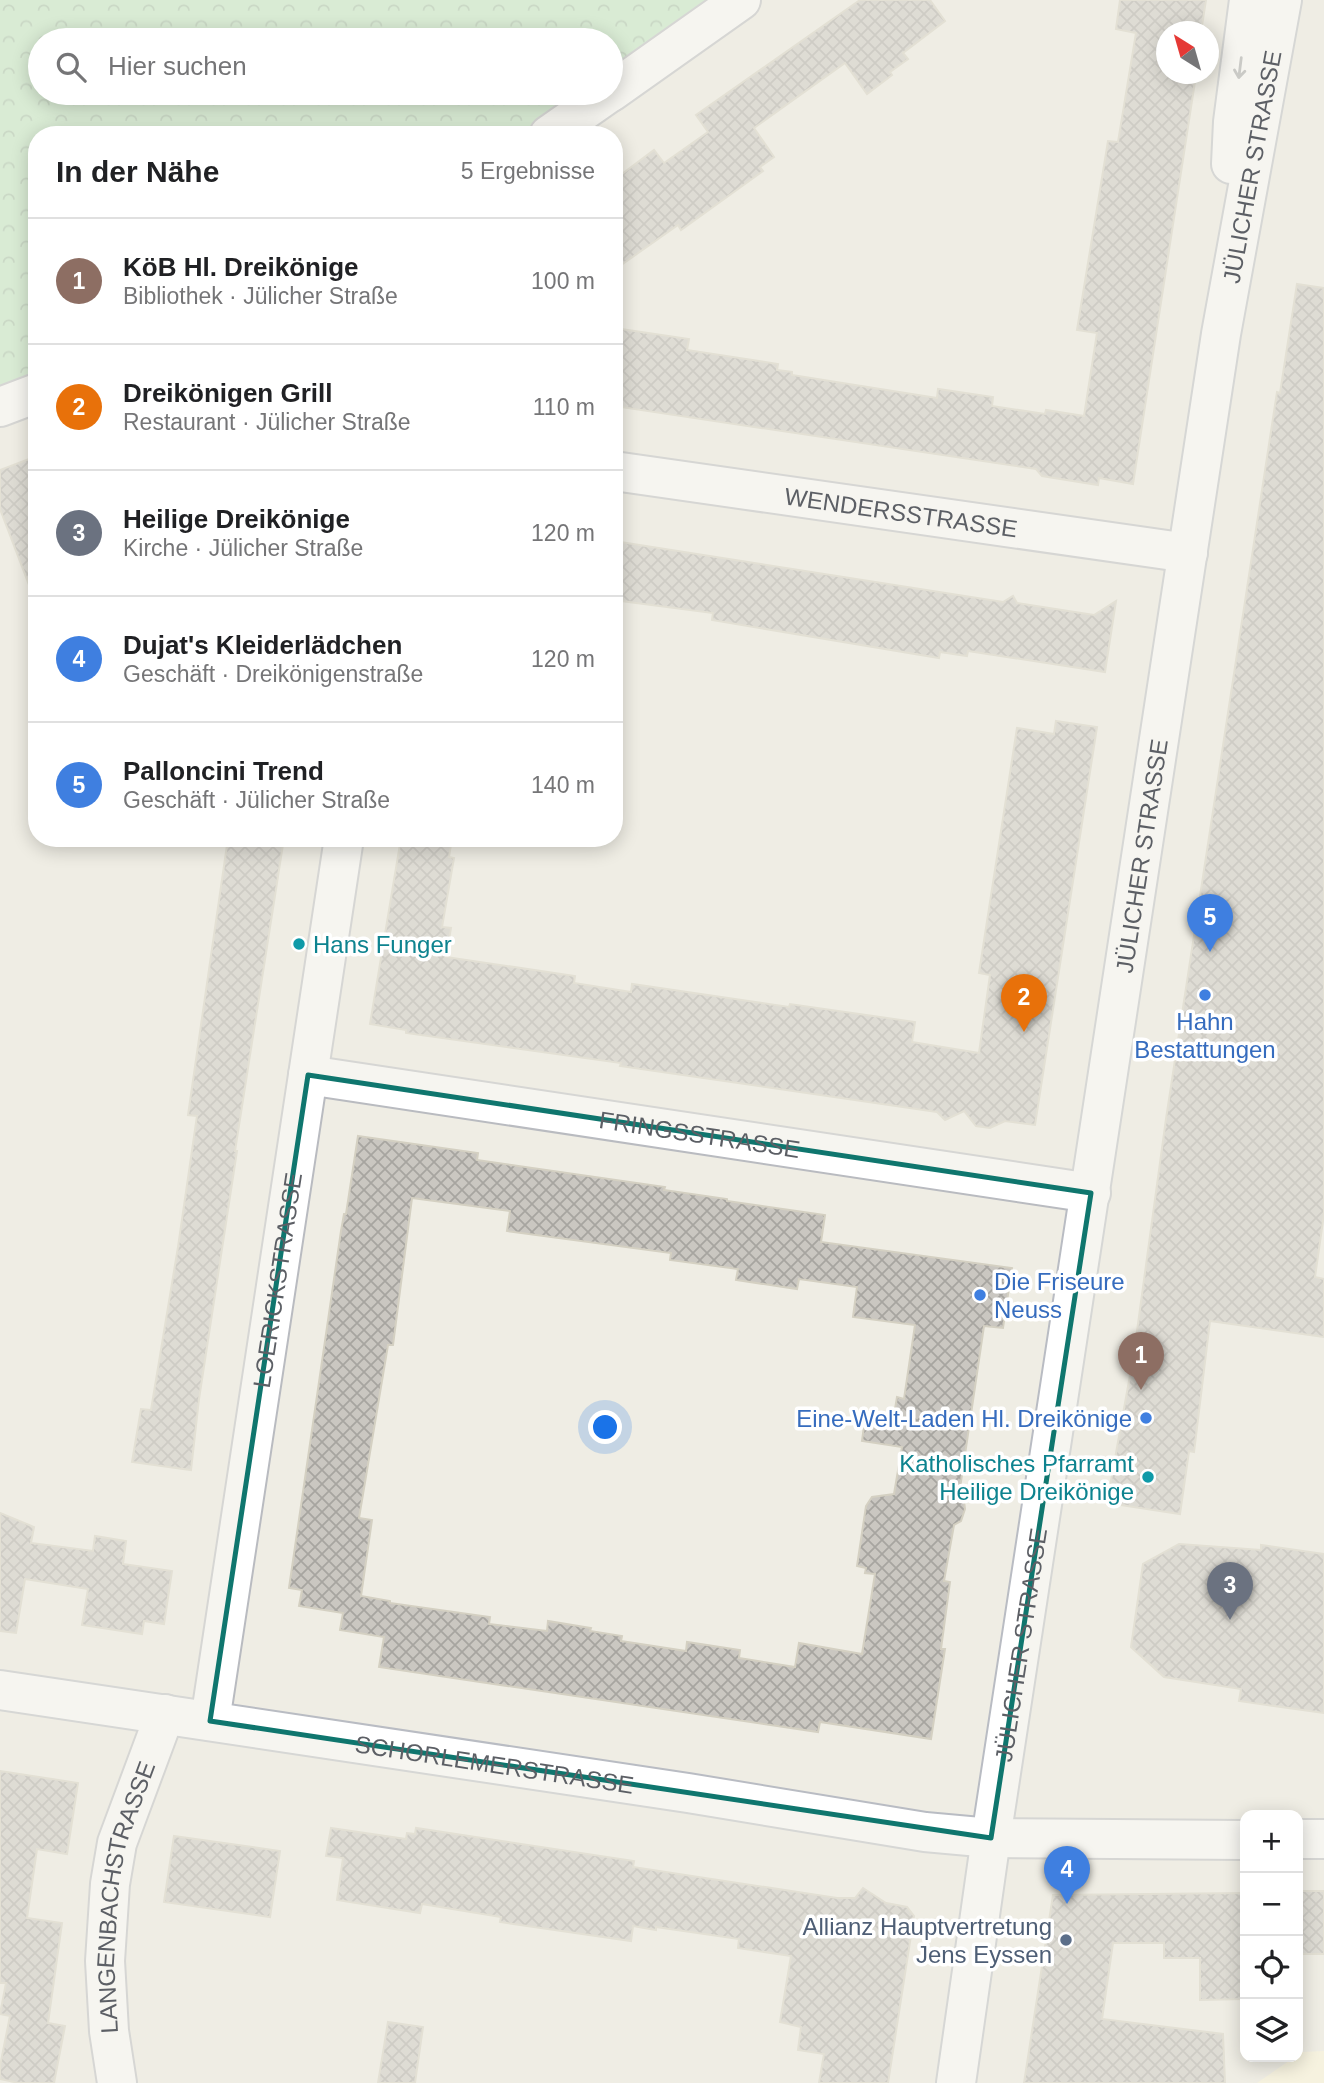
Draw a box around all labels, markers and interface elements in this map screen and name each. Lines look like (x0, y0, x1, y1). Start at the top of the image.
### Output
north arrow (1156, 21, 1219, 84)
search box (28, 28, 623, 105)
icon: search (52, 48, 90, 86)
street label: JÜLICHER STRASSE (1217, 48, 1286, 285)
text: Hier suchen (108, 51, 247, 81)
one-way arrow (1233, 56, 1246, 79)
text: In der Nähe (56, 155, 219, 188)
text: 5 Ergebnisse (461, 158, 595, 184)
text: KöB Hl. Dreikönige (123, 252, 358, 282)
text: 1 (73, 268, 85, 294)
text: 100 m (531, 268, 595, 294)
text: Bibliothek · Jülicher Straße (123, 283, 398, 309)
text: Dreikönigen Grill (123, 378, 333, 408)
text: 2 (73, 394, 85, 420)
text: 110 m (533, 394, 595, 420)
text: Restaurant · Jülicher Straße (123, 409, 411, 435)
street label: WENDERSSTRASSE (783, 482, 1019, 542)
text: Heilige Dreikönige (123, 504, 350, 534)
text: 3 (73, 520, 85, 546)
text: 120 m (531, 520, 595, 546)
text: Kirche · Jülicher Straße (123, 535, 363, 561)
text: Dujat's Kleiderlädchen (123, 630, 402, 660)
text: 4 (73, 646, 85, 672)
text: 120 m (531, 646, 595, 672)
text: Geschäft · Dreikönigenstraße (123, 661, 423, 687)
street label: JÜLICHER STRASSE (1110, 737, 1172, 975)
text: Palloncini Trend (123, 756, 324, 786)
text: 5 (73, 772, 85, 798)
text: 140 m (531, 772, 595, 798)
text: Geschäft · Jülicher Straße (123, 787, 390, 813)
pin: 5 (1187, 894, 1233, 952)
place label: Hans Funger (313, 931, 452, 958)
marker: Hans Funger (291, 936, 307, 952)
pin: 2 (1001, 974, 1047, 1032)
marker: Hahn Bestattungen (1197, 987, 1213, 1003)
place label: Hahn Bestattungen (1134, 1008, 1276, 1063)
street label: FRINGSSTRASSE (597, 1106, 802, 1162)
street label: LOERICKSTRASSE (247, 1170, 307, 1390)
place label: Die Friseure Neuss (994, 1268, 1125, 1323)
marker: Die Friseure Neuss (972, 1287, 988, 1303)
pin: 1 (1118, 1332, 1164, 1390)
place label: Eine-Welt-Laden Hl. Dreikönige (796, 1405, 1132, 1432)
your location (588, 1410, 622, 1444)
marker: Eine-Welt-Laden Hl. Dreikönige (1138, 1410, 1154, 1426)
place label: Katholisches Pfarramt Heilige Dreikönige (899, 1450, 1134, 1505)
marker: Katholisches Pfarramt Heilige Dreikönige (1140, 1469, 1156, 1485)
street label: JÜLICHER STRASSE (989, 1526, 1052, 1764)
pin: 3 (1207, 1562, 1253, 1620)
street label: SCHORLEMERSTRASSE (353, 1730, 636, 1798)
street label: LANGENBACHSTRASSE (91, 1757, 160, 2034)
map controls (1240, 1810, 1303, 2062)
button: + (1240, 1810, 1303, 1873)
pin: 4 (1044, 1846, 1090, 1904)
button: − (1240, 1873, 1303, 1936)
place label: Allianz Hauptvertretung Jens Eyssen (803, 1913, 1052, 1968)
marker: Allianz Hauptvertretung Jens Eyssen (1058, 1932, 1074, 1948)
button: locate (1240, 1936, 1303, 1999)
button: layers (1240, 1999, 1303, 2062)

